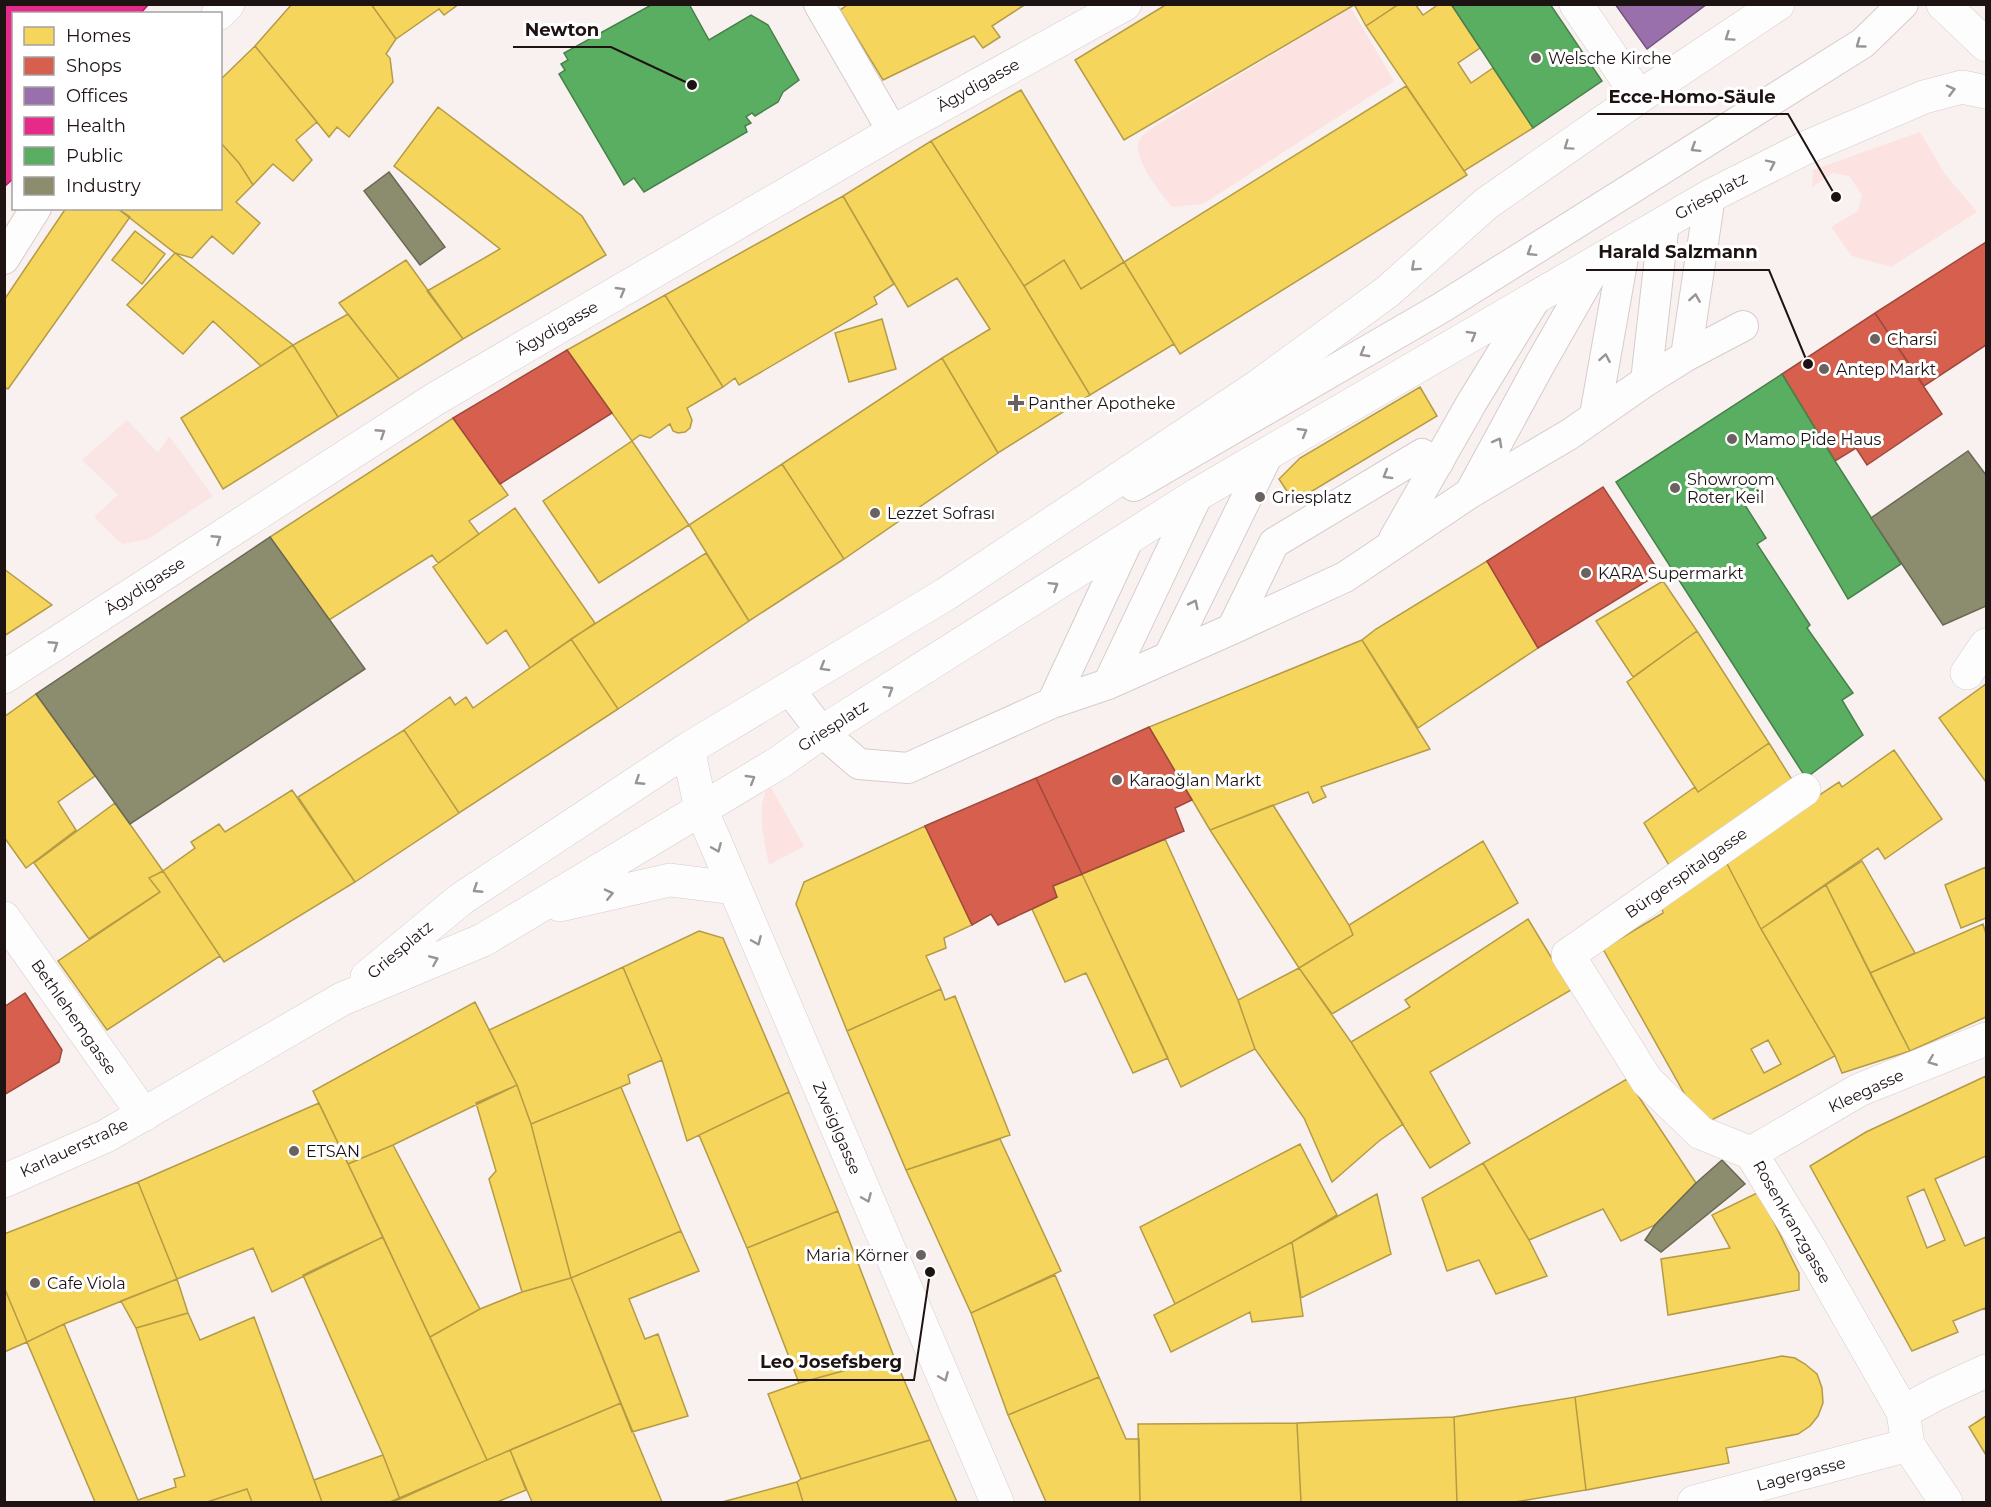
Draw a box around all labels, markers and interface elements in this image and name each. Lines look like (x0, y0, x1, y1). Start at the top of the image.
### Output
callout: Newton (513, 11, 611, 47)
legend (12, 12, 222, 210)
text: Newton (525, 19, 599, 41)
text: Homes (66, 25, 131, 47)
one-way arrow (1725, 30, 1736, 41)
one-way arrow (1856, 37, 1867, 48)
place label: Welsche Kirche (1548, 49, 1672, 68)
marker: Welsche Kirche (1529, 51, 1543, 65)
street label: Ägydigasse (933, 54, 1023, 116)
text: Shops (66, 55, 122, 77)
callout: Ecce-Homo-Säule (1597, 78, 1788, 114)
text: Offices (66, 85, 128, 107)
one-way arrow (1945, 85, 1956, 97)
text: Ecce-Homo-Säule (1608, 86, 1776, 108)
text: Health (66, 115, 126, 137)
one-way arrow (1564, 139, 1575, 150)
one-way arrow (1691, 140, 1701, 152)
text: Public (66, 145, 123, 167)
one-way arrow (1764, 159, 1775, 171)
street label: Griesplatz (1672, 168, 1750, 224)
text: Industry (66, 175, 141, 197)
callout: Harald Salzmann (1586, 234, 1769, 270)
text: Harald Salzmann (1598, 241, 1758, 263)
one-way arrow (1526, 245, 1537, 256)
one-way arrow (1411, 260, 1422, 271)
one-way arrow (615, 286, 625, 298)
one-way arrow (1689, 294, 1701, 303)
street label: Ägydigasse (512, 296, 601, 359)
one-way arrow (1466, 330, 1476, 342)
place label: Charsi (1887, 330, 1937, 349)
marker: Charsi (1868, 332, 1882, 346)
one-way arrow (1360, 346, 1370, 357)
one-way arrow (1598, 353, 1611, 363)
place label: Antep Markt (1836, 360, 1937, 379)
marker: Antep Markt (1817, 362, 1831, 376)
place label: Panther Apotheke (1028, 394, 1175, 413)
marker: Panther Apotheke (1009, 396, 1023, 410)
one-way arrow (1297, 428, 1307, 439)
one-way arrow (375, 429, 385, 441)
place label: Mamo Pide Haus (1744, 430, 1882, 449)
marker: Mamo Pide Haus (1725, 432, 1739, 446)
one-way arrow (1491, 438, 1502, 448)
one-way arrow (1383, 467, 1393, 479)
place label: Showroom Roter Keil (1687, 470, 1775, 507)
marker: Showroom Roter Keil (1668, 481, 1682, 495)
place label: Griesplatz (1272, 488, 1352, 507)
marker: Griesplatz (1253, 490, 1267, 504)
place label: Lezzet Sofrası (887, 504, 995, 523)
marker: Lezzet Sofrası (868, 506, 882, 520)
one-way arrow (211, 535, 222, 546)
street label: Ägydigasse (101, 552, 189, 619)
place label: KARA Supermarkt (1598, 564, 1744, 583)
marker: KARA Supermarkt (1579, 566, 1593, 580)
one-way arrow (1048, 582, 1058, 594)
one-way arrow (1187, 599, 1199, 610)
one-way arrow (47, 641, 58, 652)
one-way arrow (820, 660, 830, 672)
one-way arrow (883, 685, 893, 697)
street label: Griesplatz (794, 696, 872, 756)
place label: Karaoğlan Markt (1129, 771, 1262, 790)
marker: Karaoğlan Markt (1110, 773, 1124, 787)
one-way arrow (635, 774, 646, 785)
one-way arrow (745, 774, 755, 786)
street label: Bürgerspitalgasse (1621, 824, 1751, 922)
one-way arrow (710, 842, 722, 853)
one-way arrow (472, 882, 483, 893)
one-way arrow (604, 888, 614, 901)
street label: Griesplatz (363, 917, 437, 983)
one-way arrow (750, 935, 762, 946)
one-way arrow (428, 955, 439, 967)
street label: Bethlehemgasse (27, 956, 121, 1078)
one-way arrow (1927, 1054, 1938, 1066)
street label: Kleegasse (1825, 1065, 1907, 1117)
street label: Zweiglgasse (809, 1079, 865, 1177)
street label: Karlauerstraße (17, 1115, 131, 1181)
place label: ETSAN (306, 1142, 360, 1161)
marker: ETSAN (287, 1144, 301, 1158)
street label: Rosenkranzgasse (1749, 1157, 1835, 1287)
one-way arrow (860, 1192, 872, 1203)
place label: Maria Körner (806, 1246, 909, 1265)
marker: Maria Körner (914, 1248, 928, 1262)
place label: Cafe Viola (47, 1274, 126, 1293)
marker: Cafe Viola (28, 1276, 42, 1290)
callout: Leo Josefsberg (748, 1344, 914, 1380)
text: Leo Josefsberg (760, 1351, 902, 1373)
one-way arrow (937, 1371, 949, 1382)
street label: Lagergasse (1754, 1453, 1848, 1495)

